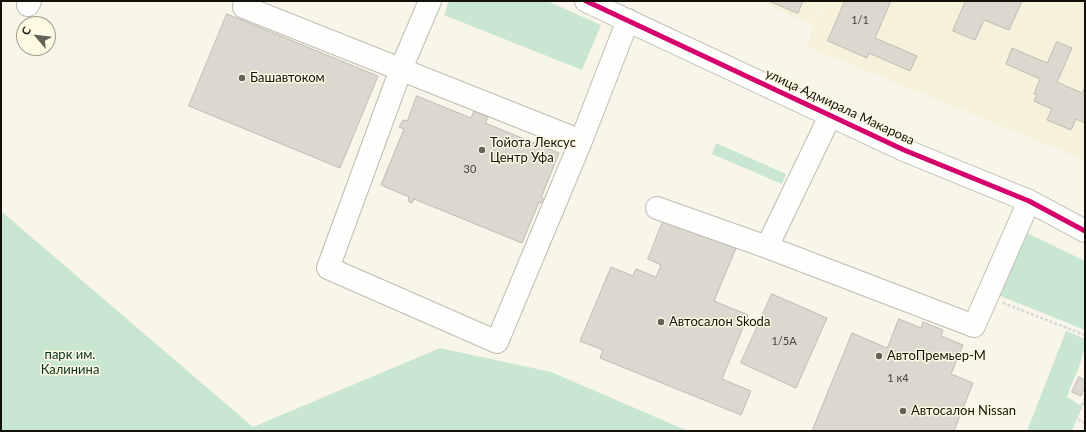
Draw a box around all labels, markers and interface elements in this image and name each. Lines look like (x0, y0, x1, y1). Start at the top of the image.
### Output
house number: 1/1 (851, 13, 869, 27)
north arrow (16, 16, 56, 56)
text: С (18, 24, 33, 37)
street label: улица Адмирала Макарова (763, 66, 917, 148)
place label: Башавтоком (250, 70, 325, 86)
marker: Башавтоком (237, 73, 247, 83)
place label: Тойота Лексус Центр Уфа (490, 135, 576, 166)
marker: Тойота Лексус Центр Уфа (477, 145, 487, 155)
house number: 30 (464, 162, 476, 176)
place label: Автосалон Skoda (669, 314, 770, 330)
marker: Автосалон Skoda (656, 317, 666, 327)
house number: 1/5А (771, 334, 797, 348)
park label: парк им. Калинина (41, 347, 99, 378)
place label: АвтоПремьер-М (887, 348, 986, 364)
marker: АвтоПремьер-М (874, 351, 884, 361)
house number: 1 к4 (887, 371, 909, 385)
place label: Автосалон Nissan (911, 403, 1016, 419)
marker: Автосалон Nissan (898, 406, 908, 416)

